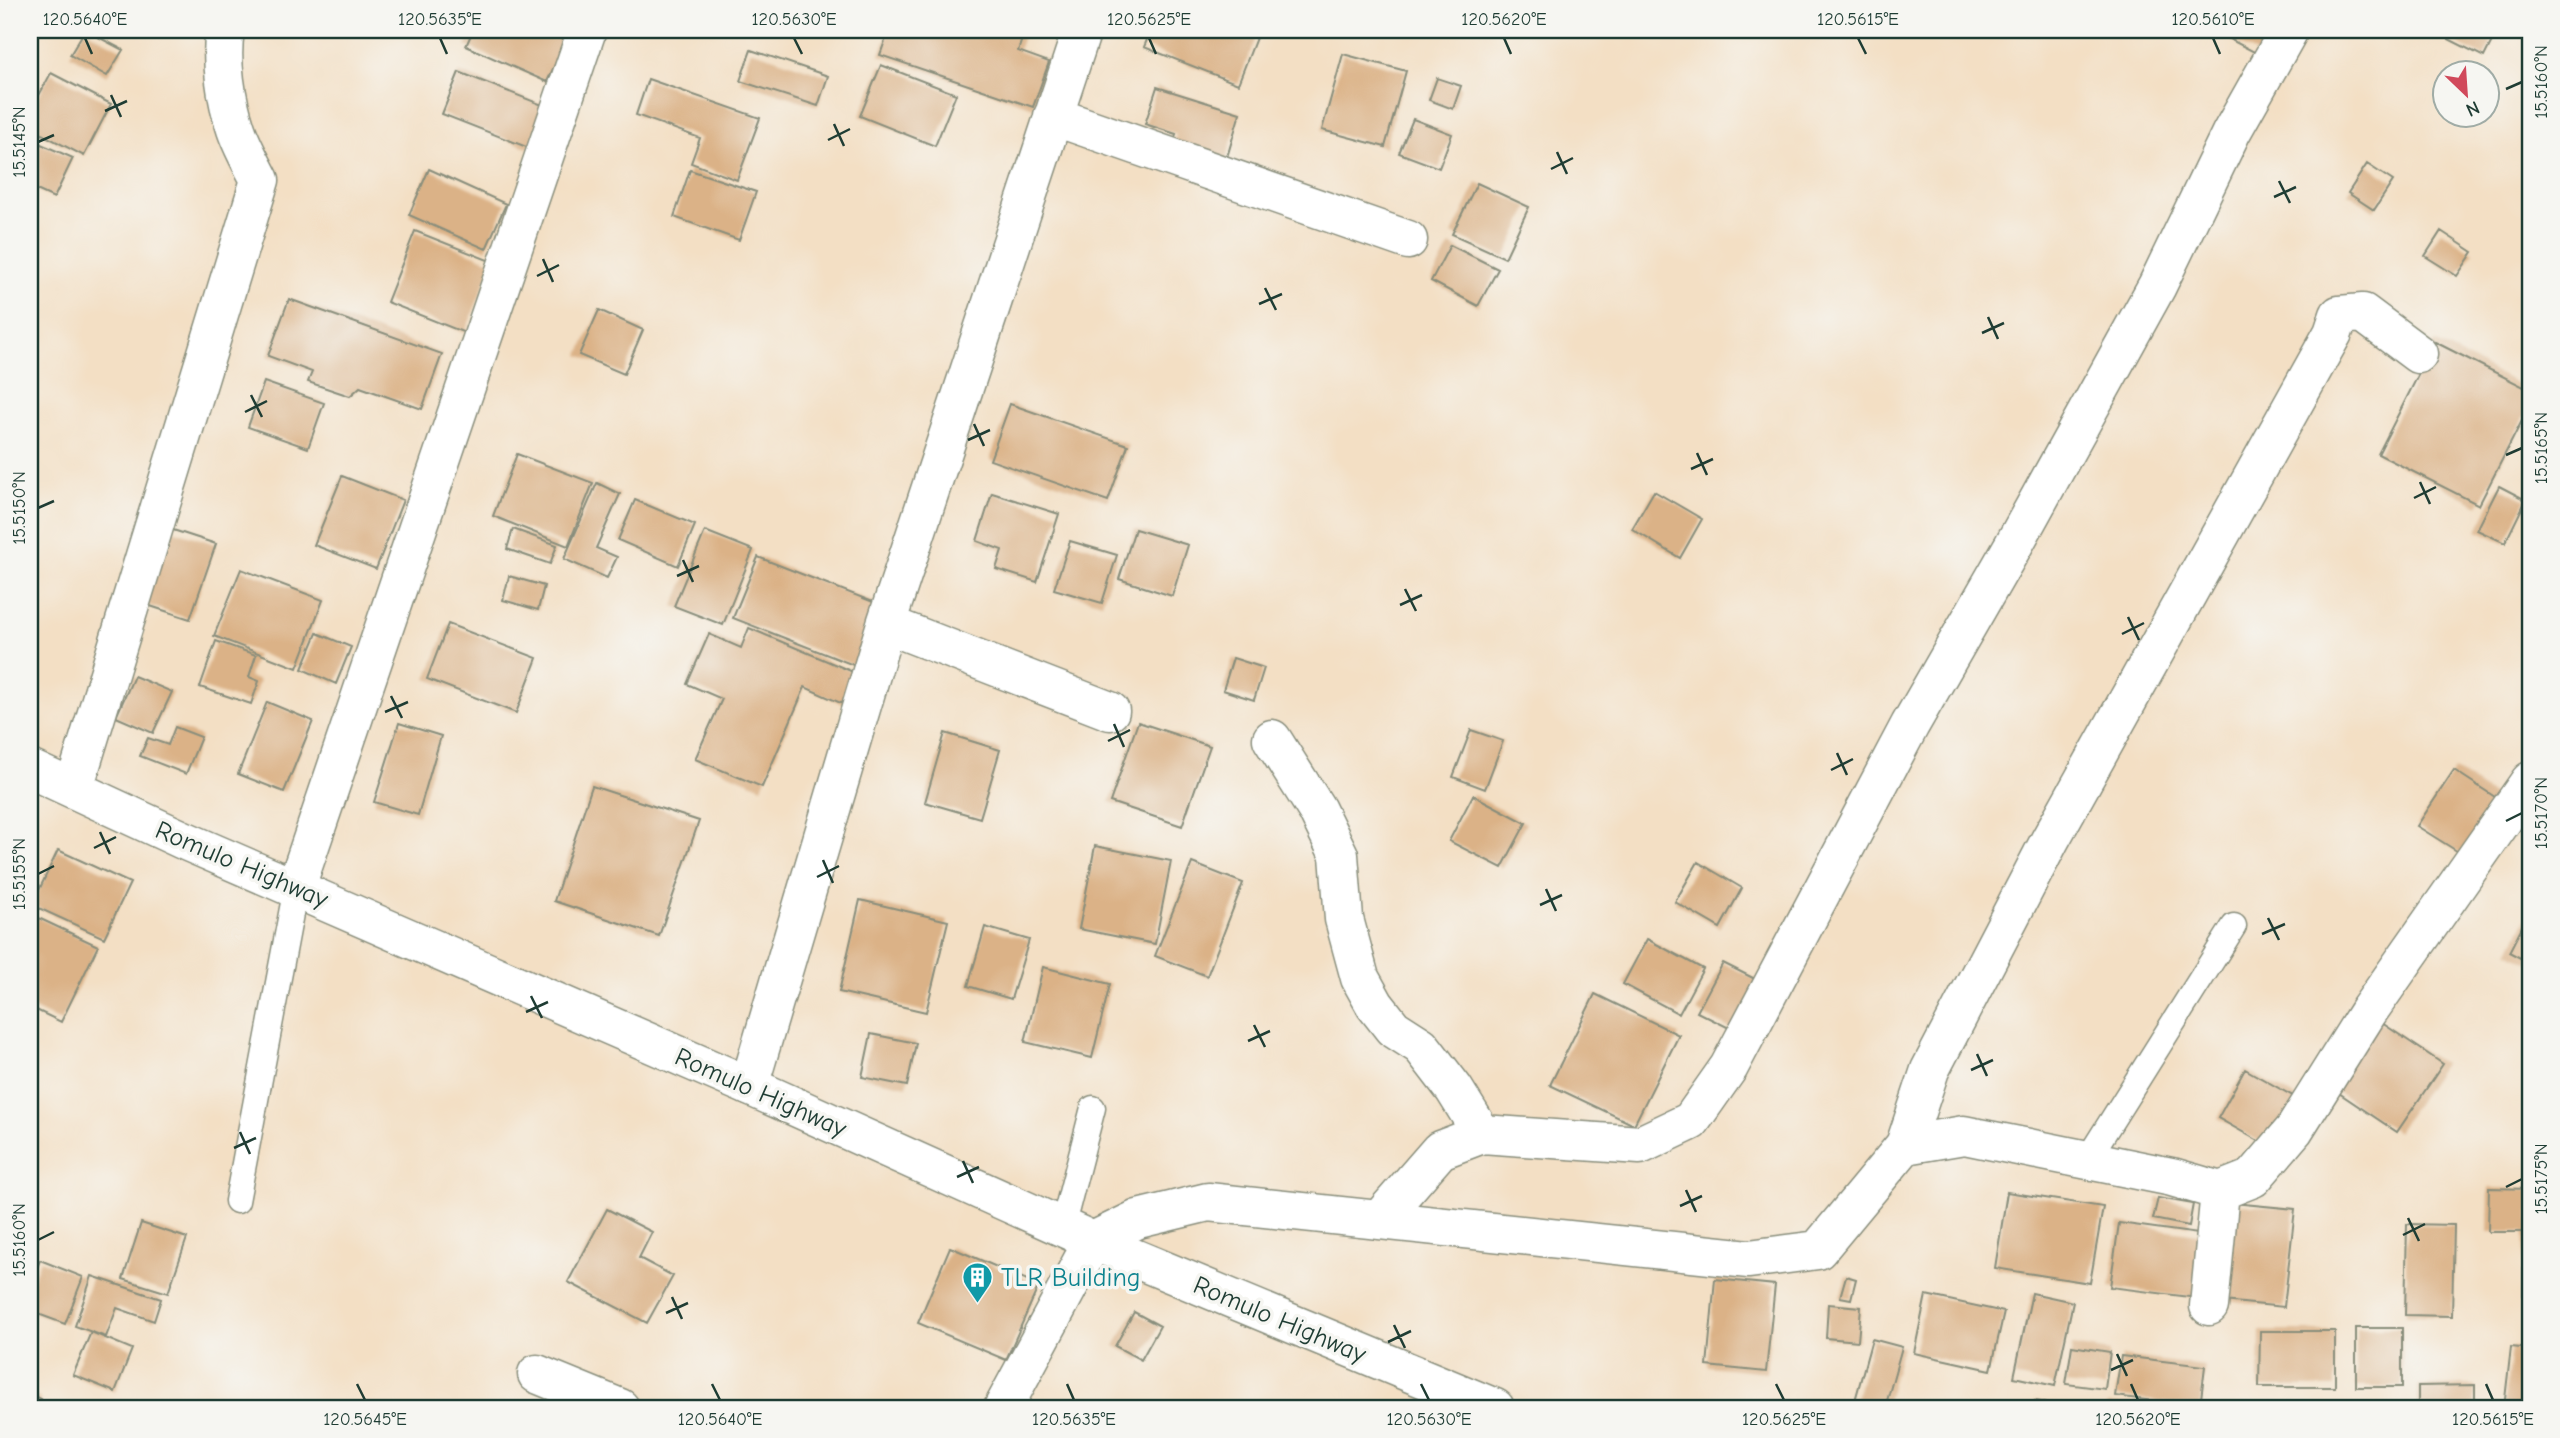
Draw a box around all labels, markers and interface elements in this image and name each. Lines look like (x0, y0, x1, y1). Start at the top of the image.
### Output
text: 120.5640°E (43, 9, 128, 30)
text: 120.5635°E (398, 9, 482, 30)
text: 120.5630°E (751, 9, 837, 30)
text: 120.5625°E (1107, 9, 1191, 30)
text: 120.5620°E (1461, 9, 1547, 30)
text: 120.5615°E (1817, 9, 1899, 30)
text: 120.5610°E (2171, 9, 2255, 30)
text: 15.5160°N (2531, 45, 2552, 119)
north arrow (2430, 60, 2500, 130)
text: N (2462, 96, 2483, 121)
text: 15.5145°N (9, 106, 30, 178)
text: 15.5165°N (2531, 412, 2552, 484)
text: 15.5150°N (9, 471, 30, 545)
text: 15.5170°N (2531, 777, 2552, 849)
street label: Romulo Highway (151, 815, 333, 915)
text: 15.5155°N (9, 838, 30, 910)
street label: Romulo Highway (670, 1042, 851, 1144)
text: 15.5175°N (2531, 1143, 2552, 1215)
text: 15.5160°N (9, 1203, 30, 1277)
building icon: TLR Building (961, 1260, 995, 1304)
place label: TLR Building (1001, 1263, 1141, 1293)
street label: Romulo Highway (1189, 1270, 1371, 1370)
text: 120.5645°E (323, 1409, 407, 1430)
text: 120.5640°E (678, 1409, 763, 1430)
text: 120.5635°E (1032, 1409, 1116, 1430)
text: 120.5630°E (1386, 1409, 1472, 1430)
text: 120.5625°E (1742, 1409, 1826, 1430)
text: 120.5620°E (2095, 1409, 2181, 1430)
text: 120.5615°E (2452, 1409, 2534, 1430)

